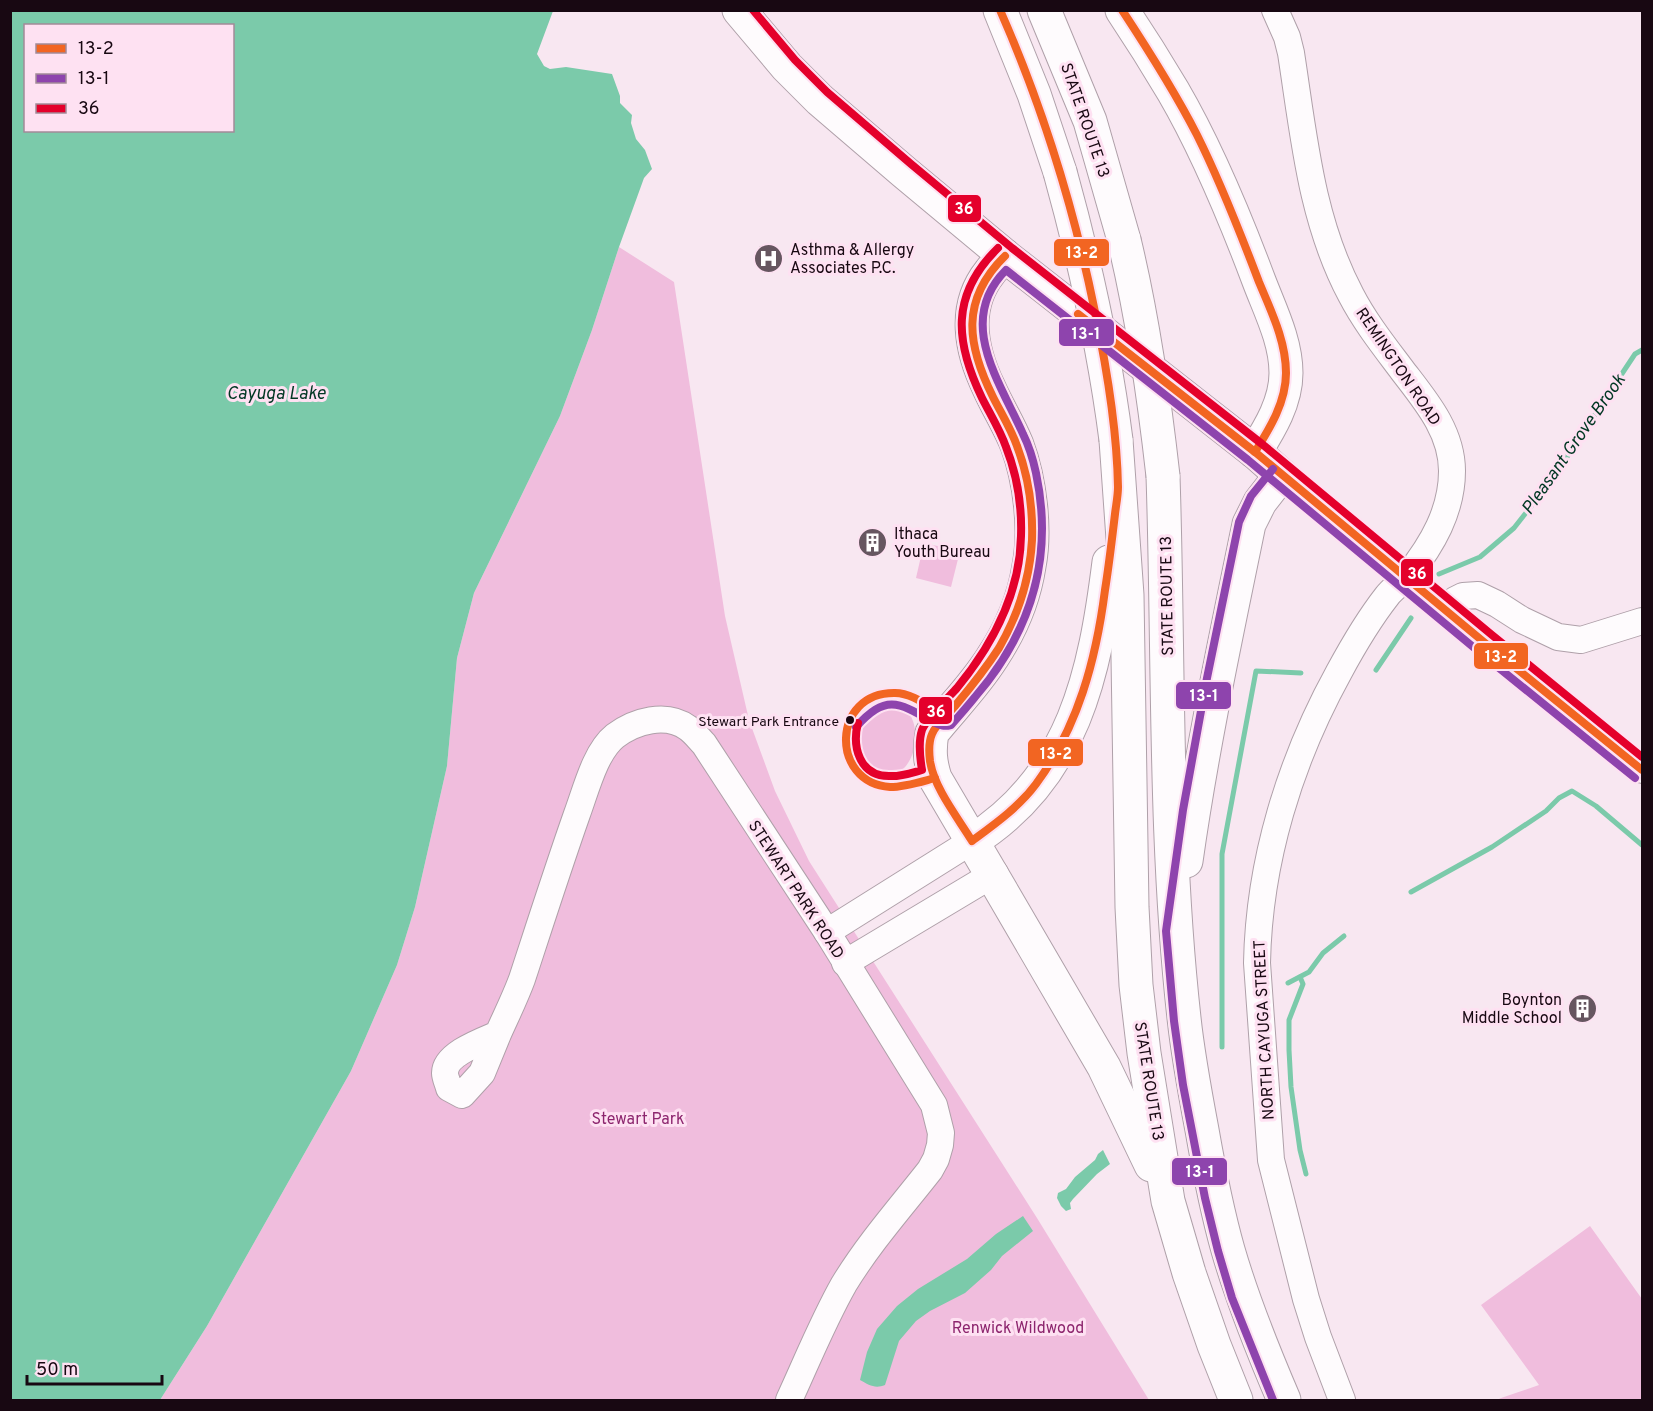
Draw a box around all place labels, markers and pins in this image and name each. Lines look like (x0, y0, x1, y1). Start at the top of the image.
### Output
place label: Asthma & Allergy Associates P.C. (790, 241, 914, 279)
hospital icon: Asthma & Allergy Associates P.C. (753, 242, 785, 274)
place label: Ithaca Youth Bureau (894, 525, 991, 563)
building icon: Ithaca Youth Bureau (857, 526, 889, 558)
place label: Stewart Park Entrance (698, 714, 839, 731)
marker: Stewart Park Entrance (844, 714, 856, 726)
place label: Boynton Middle School (1462, 991, 1562, 1029)
building icon: Boynton Middle School (1567, 992, 1599, 1024)

